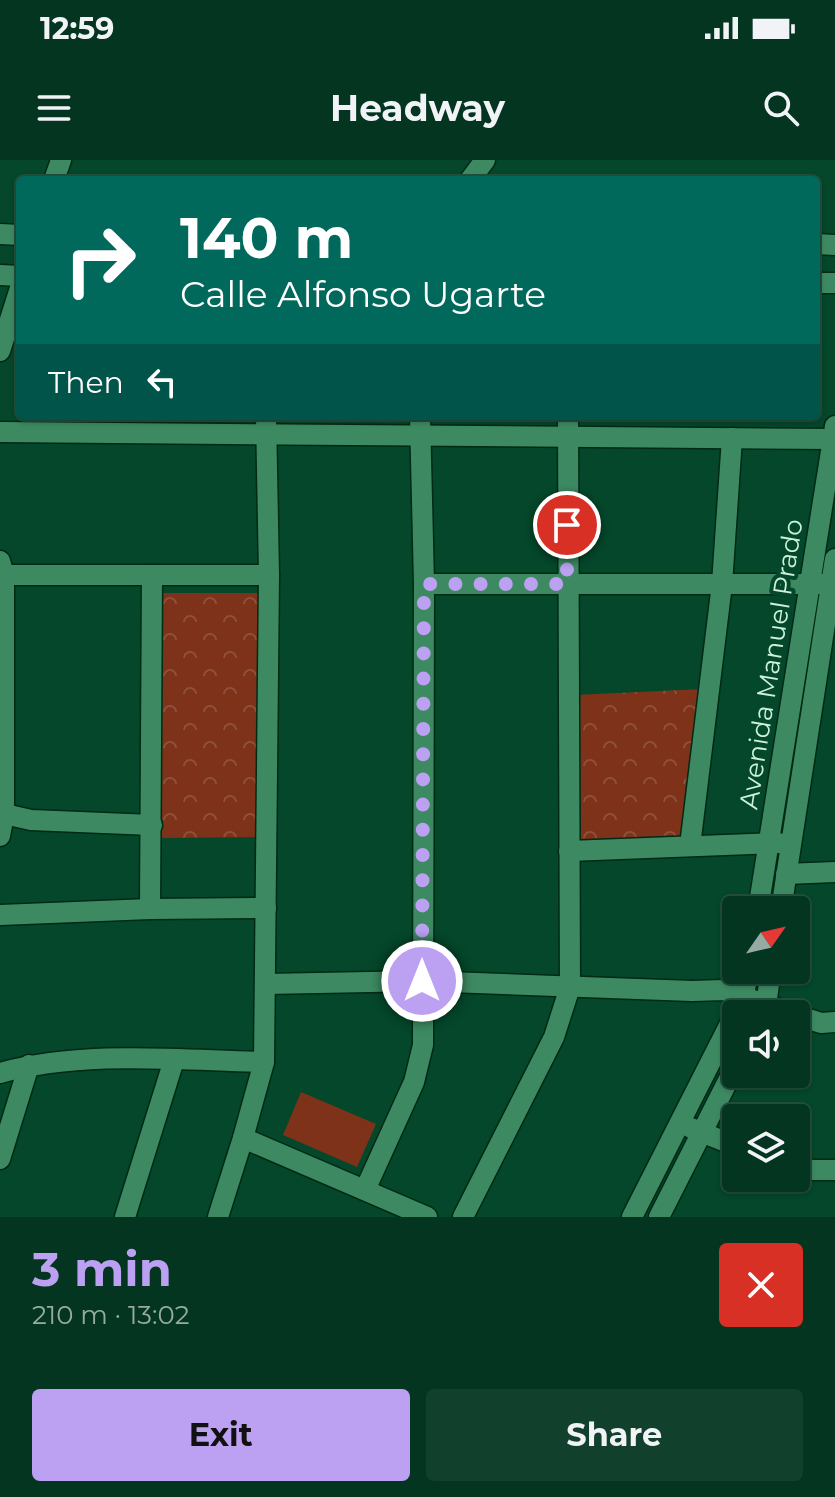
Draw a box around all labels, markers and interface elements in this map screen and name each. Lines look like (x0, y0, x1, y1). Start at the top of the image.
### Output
text: 12:59 (40, 10, 114, 47)
icon: menu (32, 86, 76, 130)
text: Headway (330, 86, 505, 130)
icon: search (759, 86, 803, 130)
text: 140 m (180, 204, 353, 272)
icon: right (48, 208, 152, 312)
text: Calle Alfonso Ugarte (180, 272, 546, 316)
icon: left (140, 360, 184, 404)
text: Then (48, 364, 124, 401)
pin (533, 491, 601, 559)
icon: arrive (545, 503, 589, 547)
street label: Avenida Manuel Prado (732, 517, 810, 811)
north arrow (722, 896, 810, 984)
map controls (722, 896, 810, 1192)
position arrow (380, 939, 464, 1023)
button: sound (722, 1000, 810, 1088)
button: layers (722, 1104, 810, 1192)
text: 3 min (32, 1240, 172, 1298)
button: close (719, 1243, 803, 1327)
text: 210 m · 13:02 (32, 1299, 189, 1331)
button: Exit (32, 1389, 410, 1481)
button: Share (426, 1389, 803, 1481)

